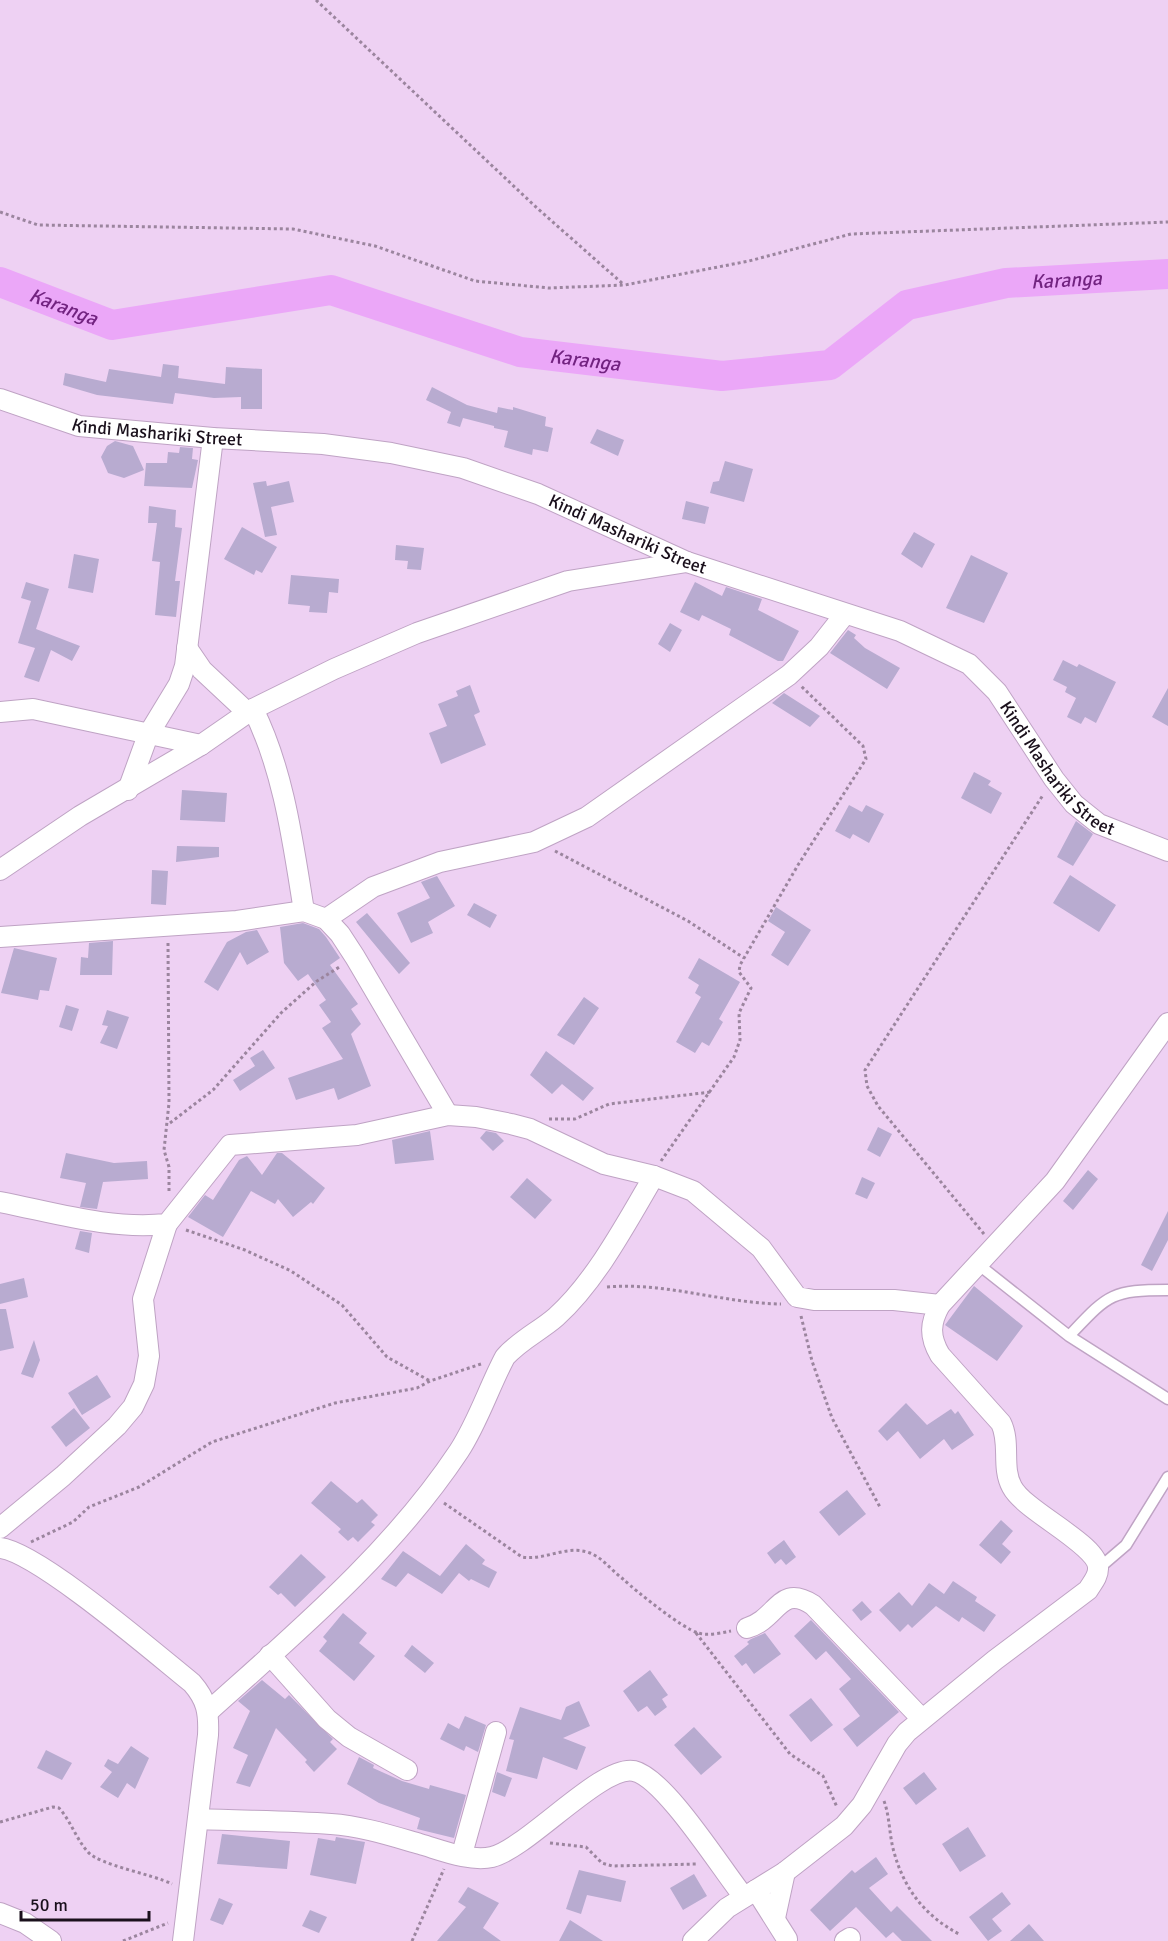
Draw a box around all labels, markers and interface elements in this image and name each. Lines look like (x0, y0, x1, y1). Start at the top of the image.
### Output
water label: Karanga (1030, 265, 1103, 294)
water label: Karanga (26, 282, 102, 331)
water label: Karanga (548, 343, 622, 376)
street label: Kindi Mashariki Street (69, 413, 243, 451)
street label: Kindi Mashariki Street (545, 489, 709, 579)
street label: Kindi Mashariki Street (995, 697, 1118, 840)
scale bar (21, 1884, 148, 1922)
text: 50 m (30, 1894, 68, 1916)

